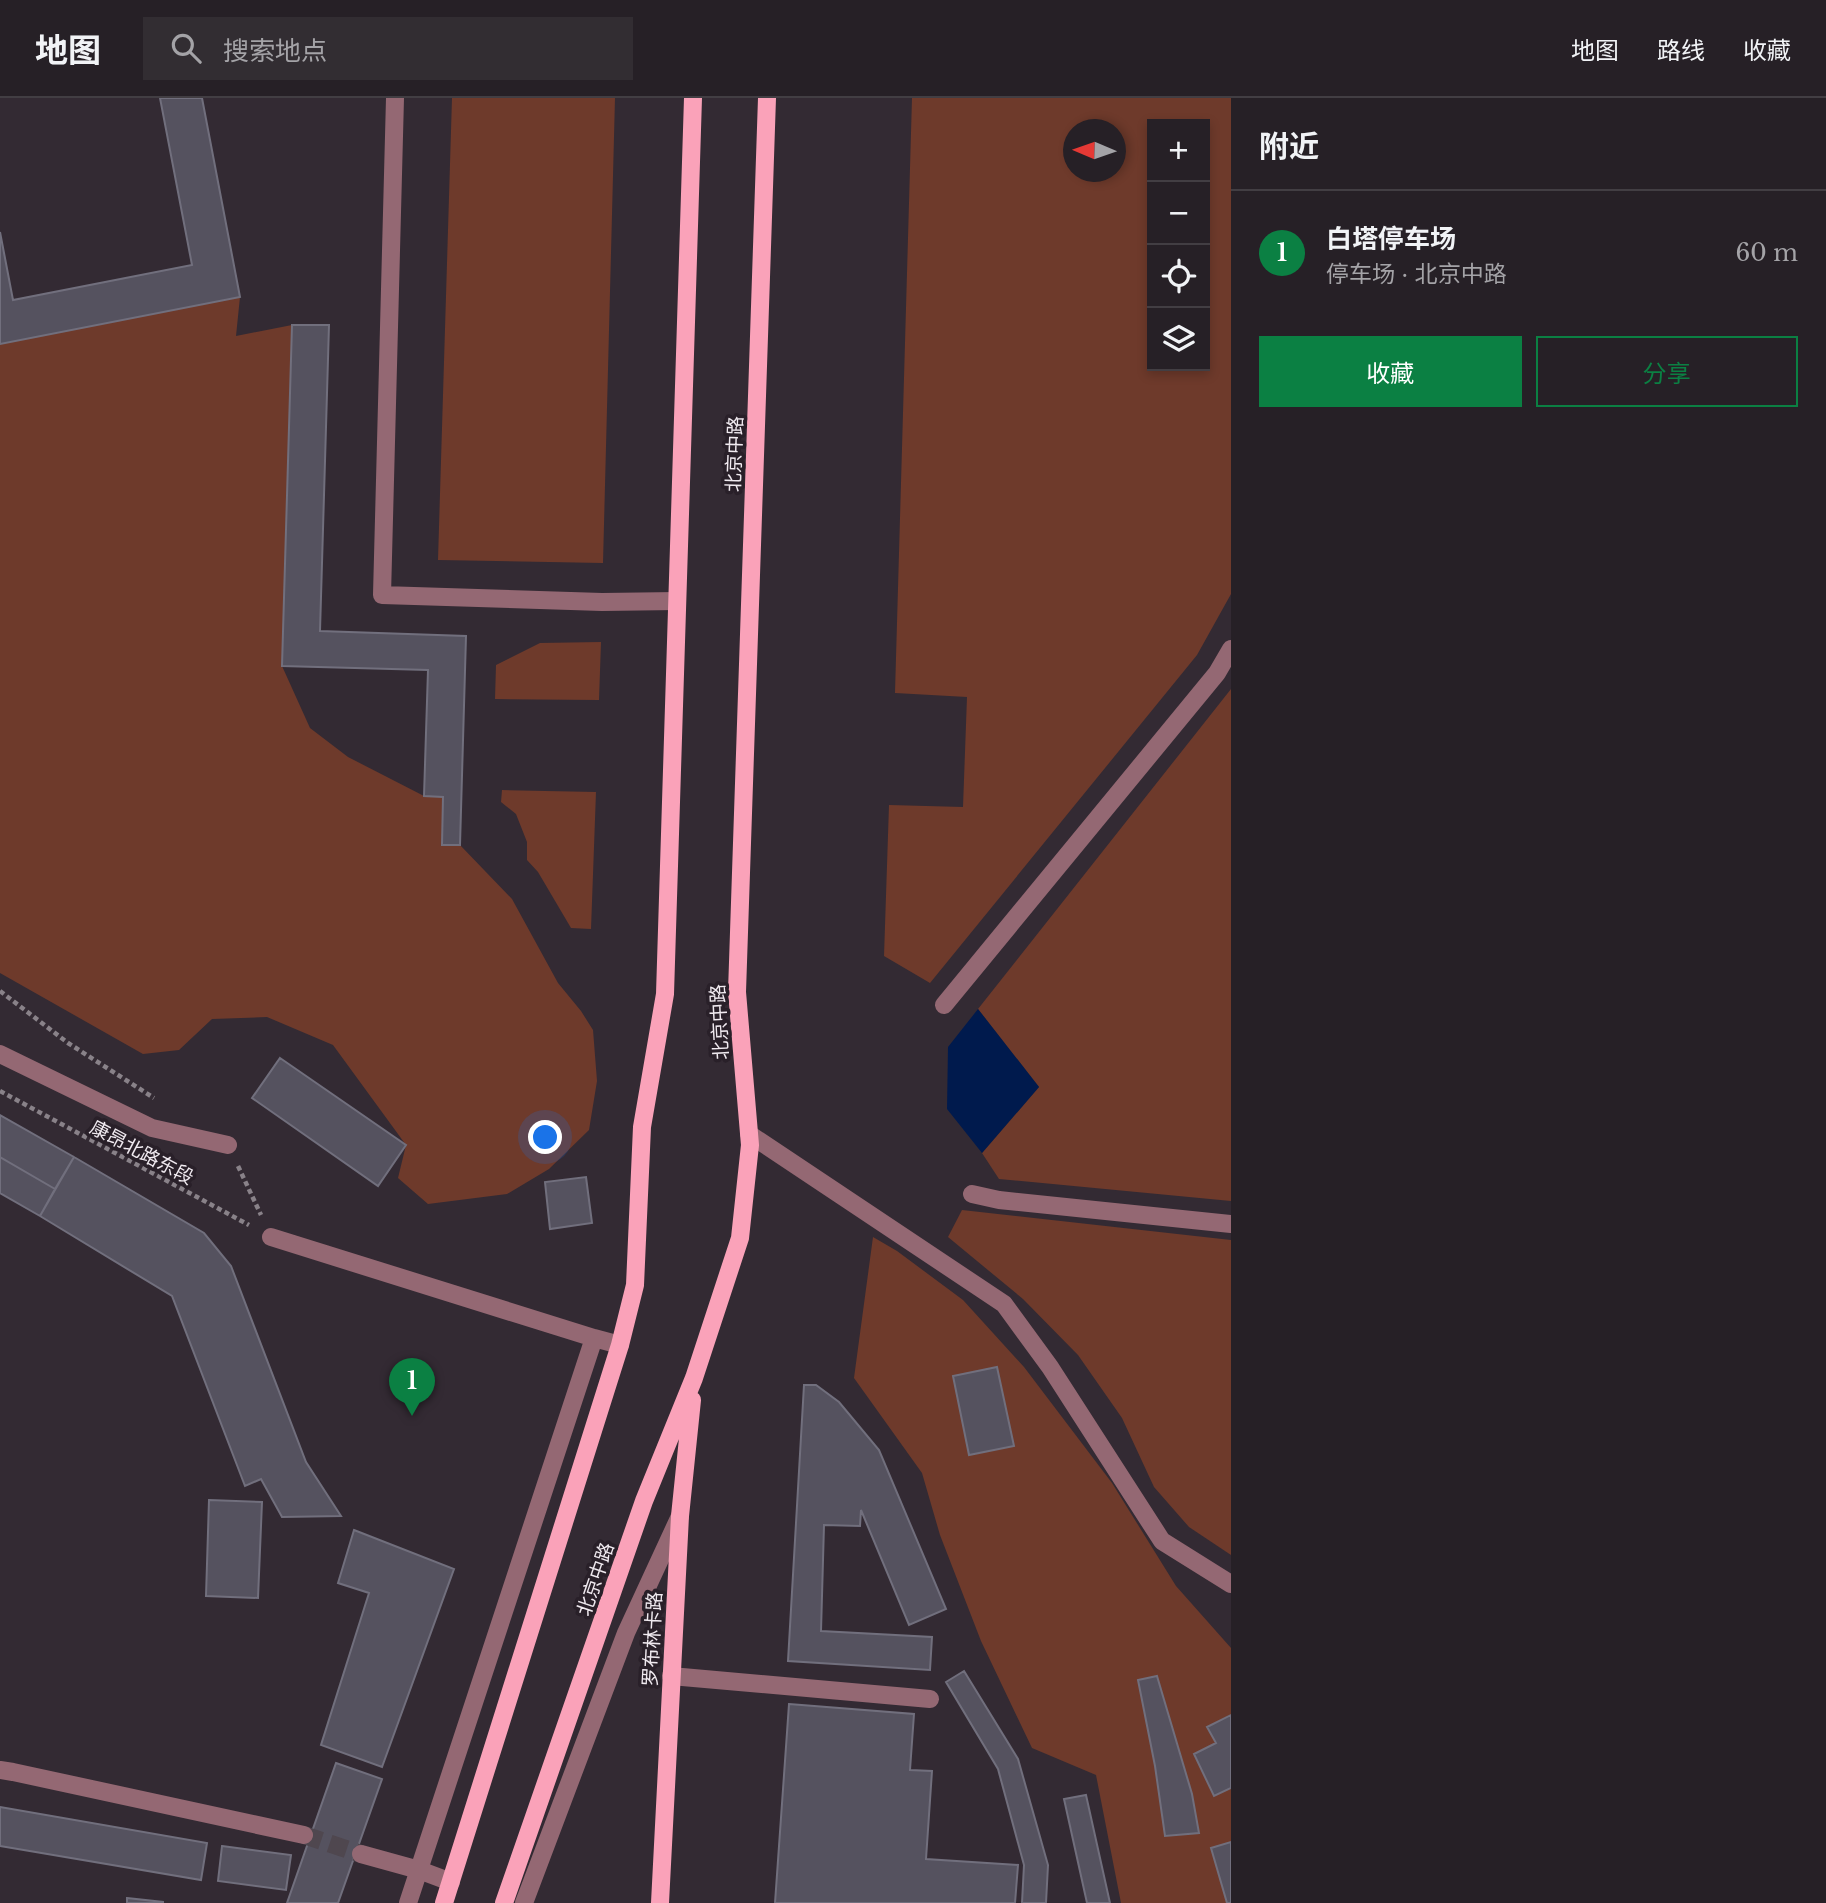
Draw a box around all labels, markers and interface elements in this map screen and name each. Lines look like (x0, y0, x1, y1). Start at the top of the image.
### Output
search box (143, 17, 633, 80)
icon: search (167, 29, 205, 67)
text: 地图 (35, 30, 101, 71)
text: 搜索地点 (223, 35, 327, 67)
text: 地图 (1571, 36, 1619, 65)
text: 路线 (1657, 36, 1705, 65)
text: 收藏 (1743, 36, 1791, 65)
north arrow (1063, 119, 1126, 182)
map controls (1147, 119, 1210, 371)
button: + (1147, 119, 1210, 182)
text: 附近 (1259, 128, 1319, 165)
button: − (1147, 182, 1210, 245)
text: 白塔停车场 (1326, 223, 1456, 255)
text: 1 (1277, 239, 1287, 267)
text: 60 m (1736, 239, 1798, 267)
button: locate (1147, 245, 1210, 308)
text: 停车场 · 北京中路 (1326, 260, 1507, 288)
button: layers (1147, 308, 1210, 371)
button: 收藏 (1259, 336, 1522, 407)
button: 分享 (1536, 336, 1798, 407)
street label: 北京中路 (722, 416, 747, 492)
street label: 北京中路 (706, 983, 733, 1061)
street label: 康昂北路东段 (86, 1116, 197, 1189)
your location (528, 1120, 562, 1154)
pin: 1 (389, 1358, 435, 1416)
street label: 北京中路 (572, 1539, 619, 1619)
street label: 罗布林卡路 (639, 1591, 666, 1687)

